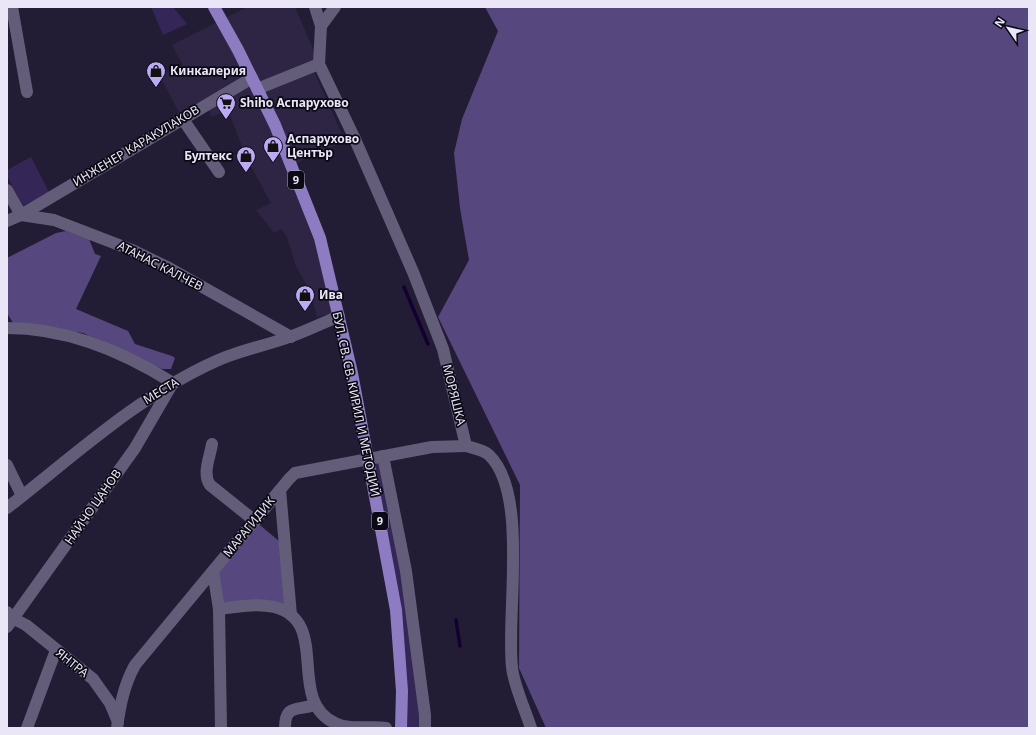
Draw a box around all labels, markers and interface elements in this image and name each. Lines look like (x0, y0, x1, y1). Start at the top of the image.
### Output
north arrow (988, 8, 1028, 48)
text: N (991, 14, 1008, 30)
shop icon: Кинкалерия (145, 60, 167, 88)
place label: Кинкалерия (170, 62, 246, 79)
supermarket icon: Shiho Аспарухово (215, 92, 237, 120)
place label: Shiho Аспарухово (240, 94, 349, 111)
street label: ИНЖЕНЕР КАРАКУЛАКОВ (69, 101, 202, 190)
place label: Аспарухово Център (287, 130, 359, 161)
shop icon: Аспарухово Център (262, 135, 284, 163)
shop icon: Бултекс (235, 145, 257, 173)
place label: Бултекс (184, 147, 232, 164)
road number: 9 (288, 171, 304, 189)
street label: АТАНАС КАЛЧЕВ (115, 237, 206, 294)
shop icon: Ива (294, 284, 316, 312)
place label: Ива (319, 286, 343, 303)
street label: БУЛ. СВ. СВ. КИРИЛ И МЕТОДИЙ (329, 310, 384, 498)
street label: МОРЯШКА (439, 362, 470, 428)
street label: МЕСТА (140, 373, 182, 408)
street label: НАЙЧО ЦАНОВ (60, 465, 125, 548)
street label: МАРАГИДИК (219, 492, 279, 561)
road number: 9 (372, 512, 388, 530)
street label: ЯНТРА (52, 644, 93, 681)

